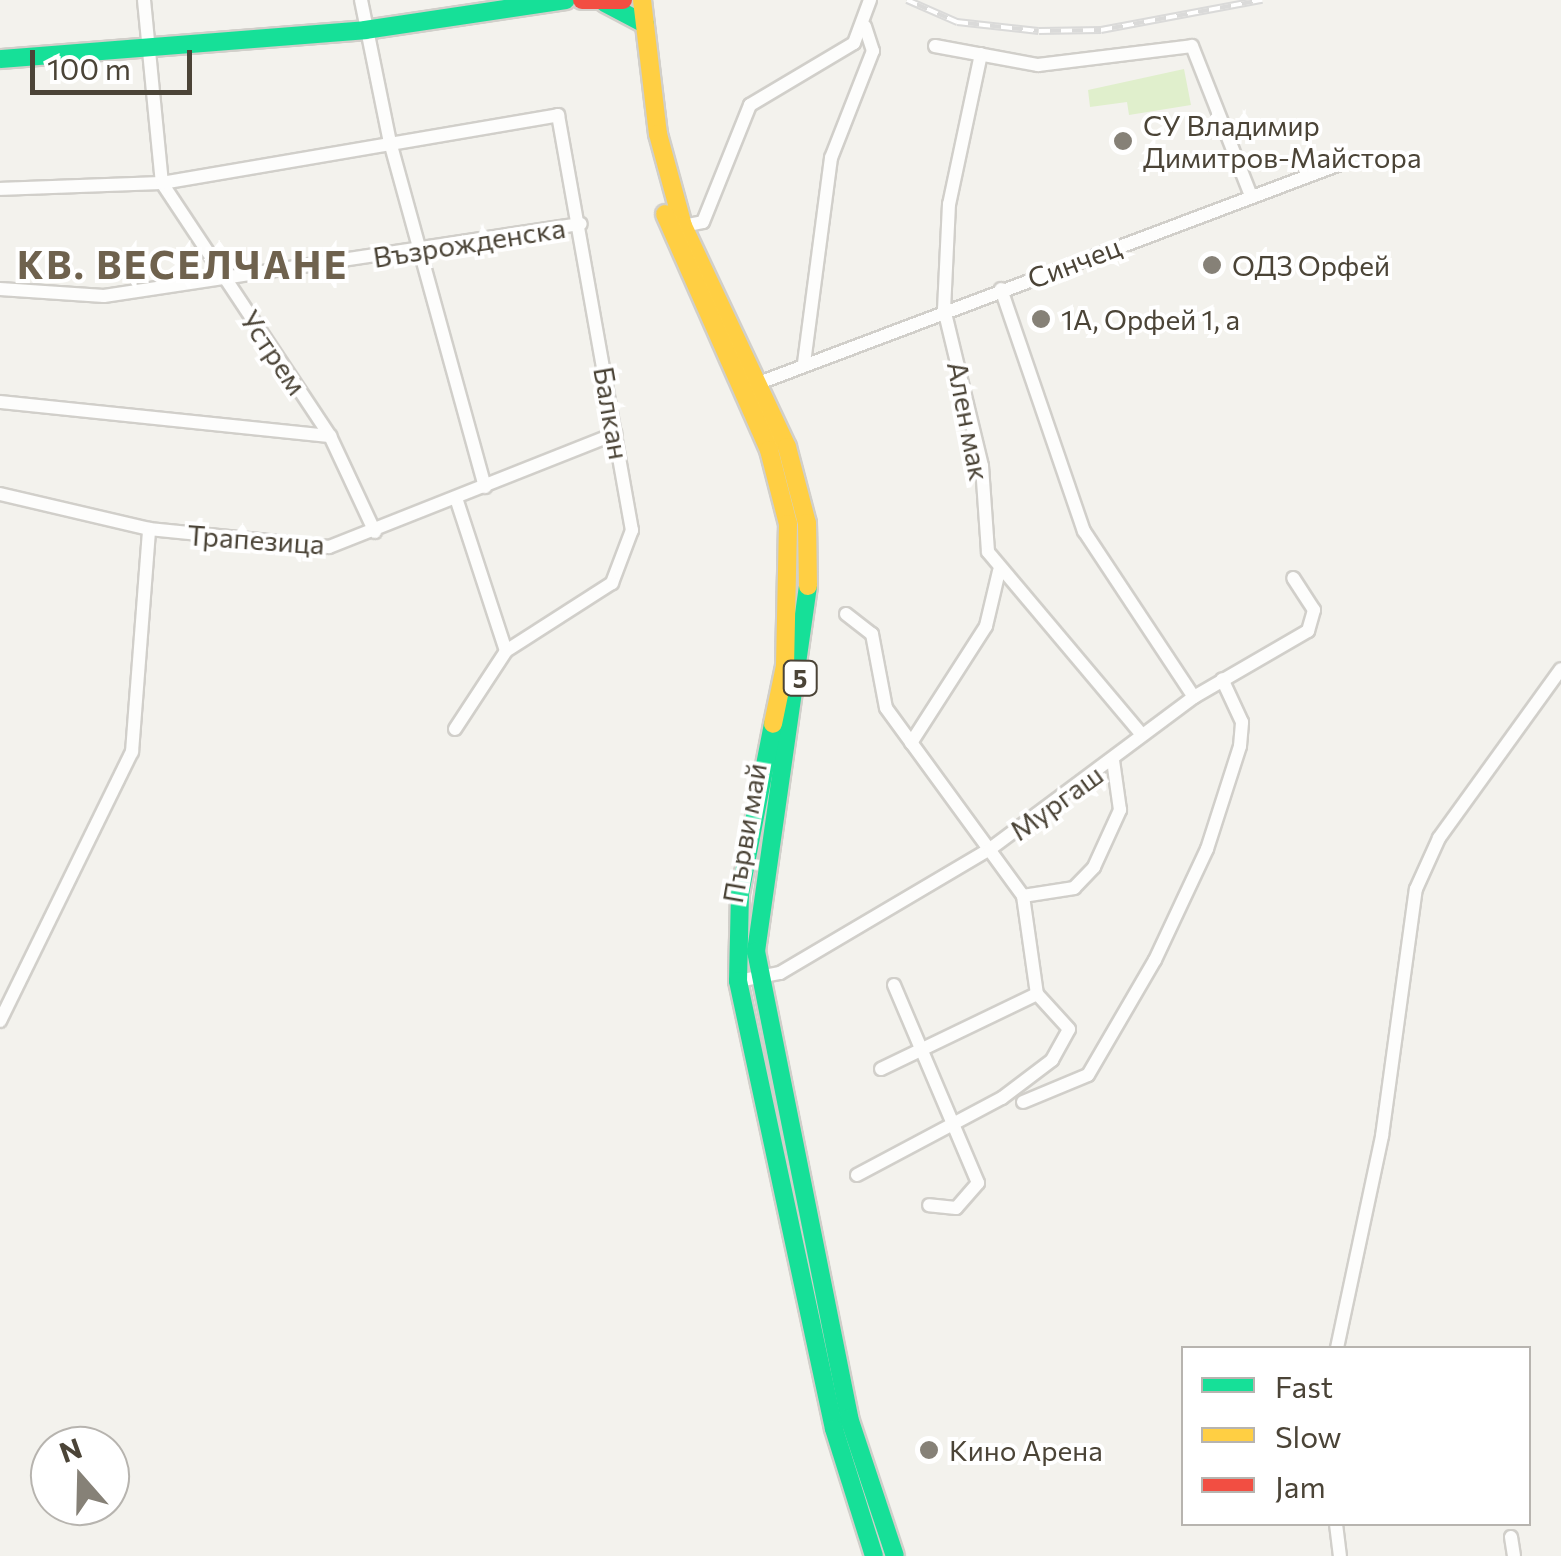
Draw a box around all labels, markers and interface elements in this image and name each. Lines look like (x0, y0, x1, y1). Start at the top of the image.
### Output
scale bar (35, 30, 198, 92)
text: 100 m (47, 49, 131, 86)
place label: СУ Владимир Димитров-Майстора (1143, 108, 1421, 174)
marker: СУ Владимир Димитров-Майстора (1112, 130, 1134, 152)
street label: Възрожденска (370, 210, 568, 274)
street label: Синчец (1023, 229, 1125, 295)
district label: КВ. ВЕСЕЛЧАНЕ (17, 241, 349, 287)
place label: ОДЗ Орфей (1232, 248, 1390, 282)
marker: ОДЗ Орфей (1201, 254, 1223, 276)
place label: 1А, Орфей 1, а (1061, 302, 1240, 336)
street label: Устрем (234, 303, 314, 401)
marker: 1А, Орфей 1, а (1030, 308, 1052, 330)
street label: Ален мак (941, 358, 997, 484)
street label: Балкан (587, 364, 637, 462)
street label: Трапезица (186, 517, 326, 561)
road number: 5 (782, 658, 818, 698)
street label: Мургаш (1003, 757, 1109, 847)
street label: Първи май (715, 760, 773, 906)
legend (1181, 1346, 1531, 1526)
text: Fast (1275, 1367, 1333, 1404)
text: Slow (1275, 1417, 1342, 1454)
north arrow (30, 1426, 130, 1526)
text: N (55, 1430, 86, 1469)
place label: Кино Арена (949, 1433, 1103, 1467)
marker: Кино Арена (918, 1439, 940, 1461)
text: Jam (1275, 1467, 1326, 1504)

